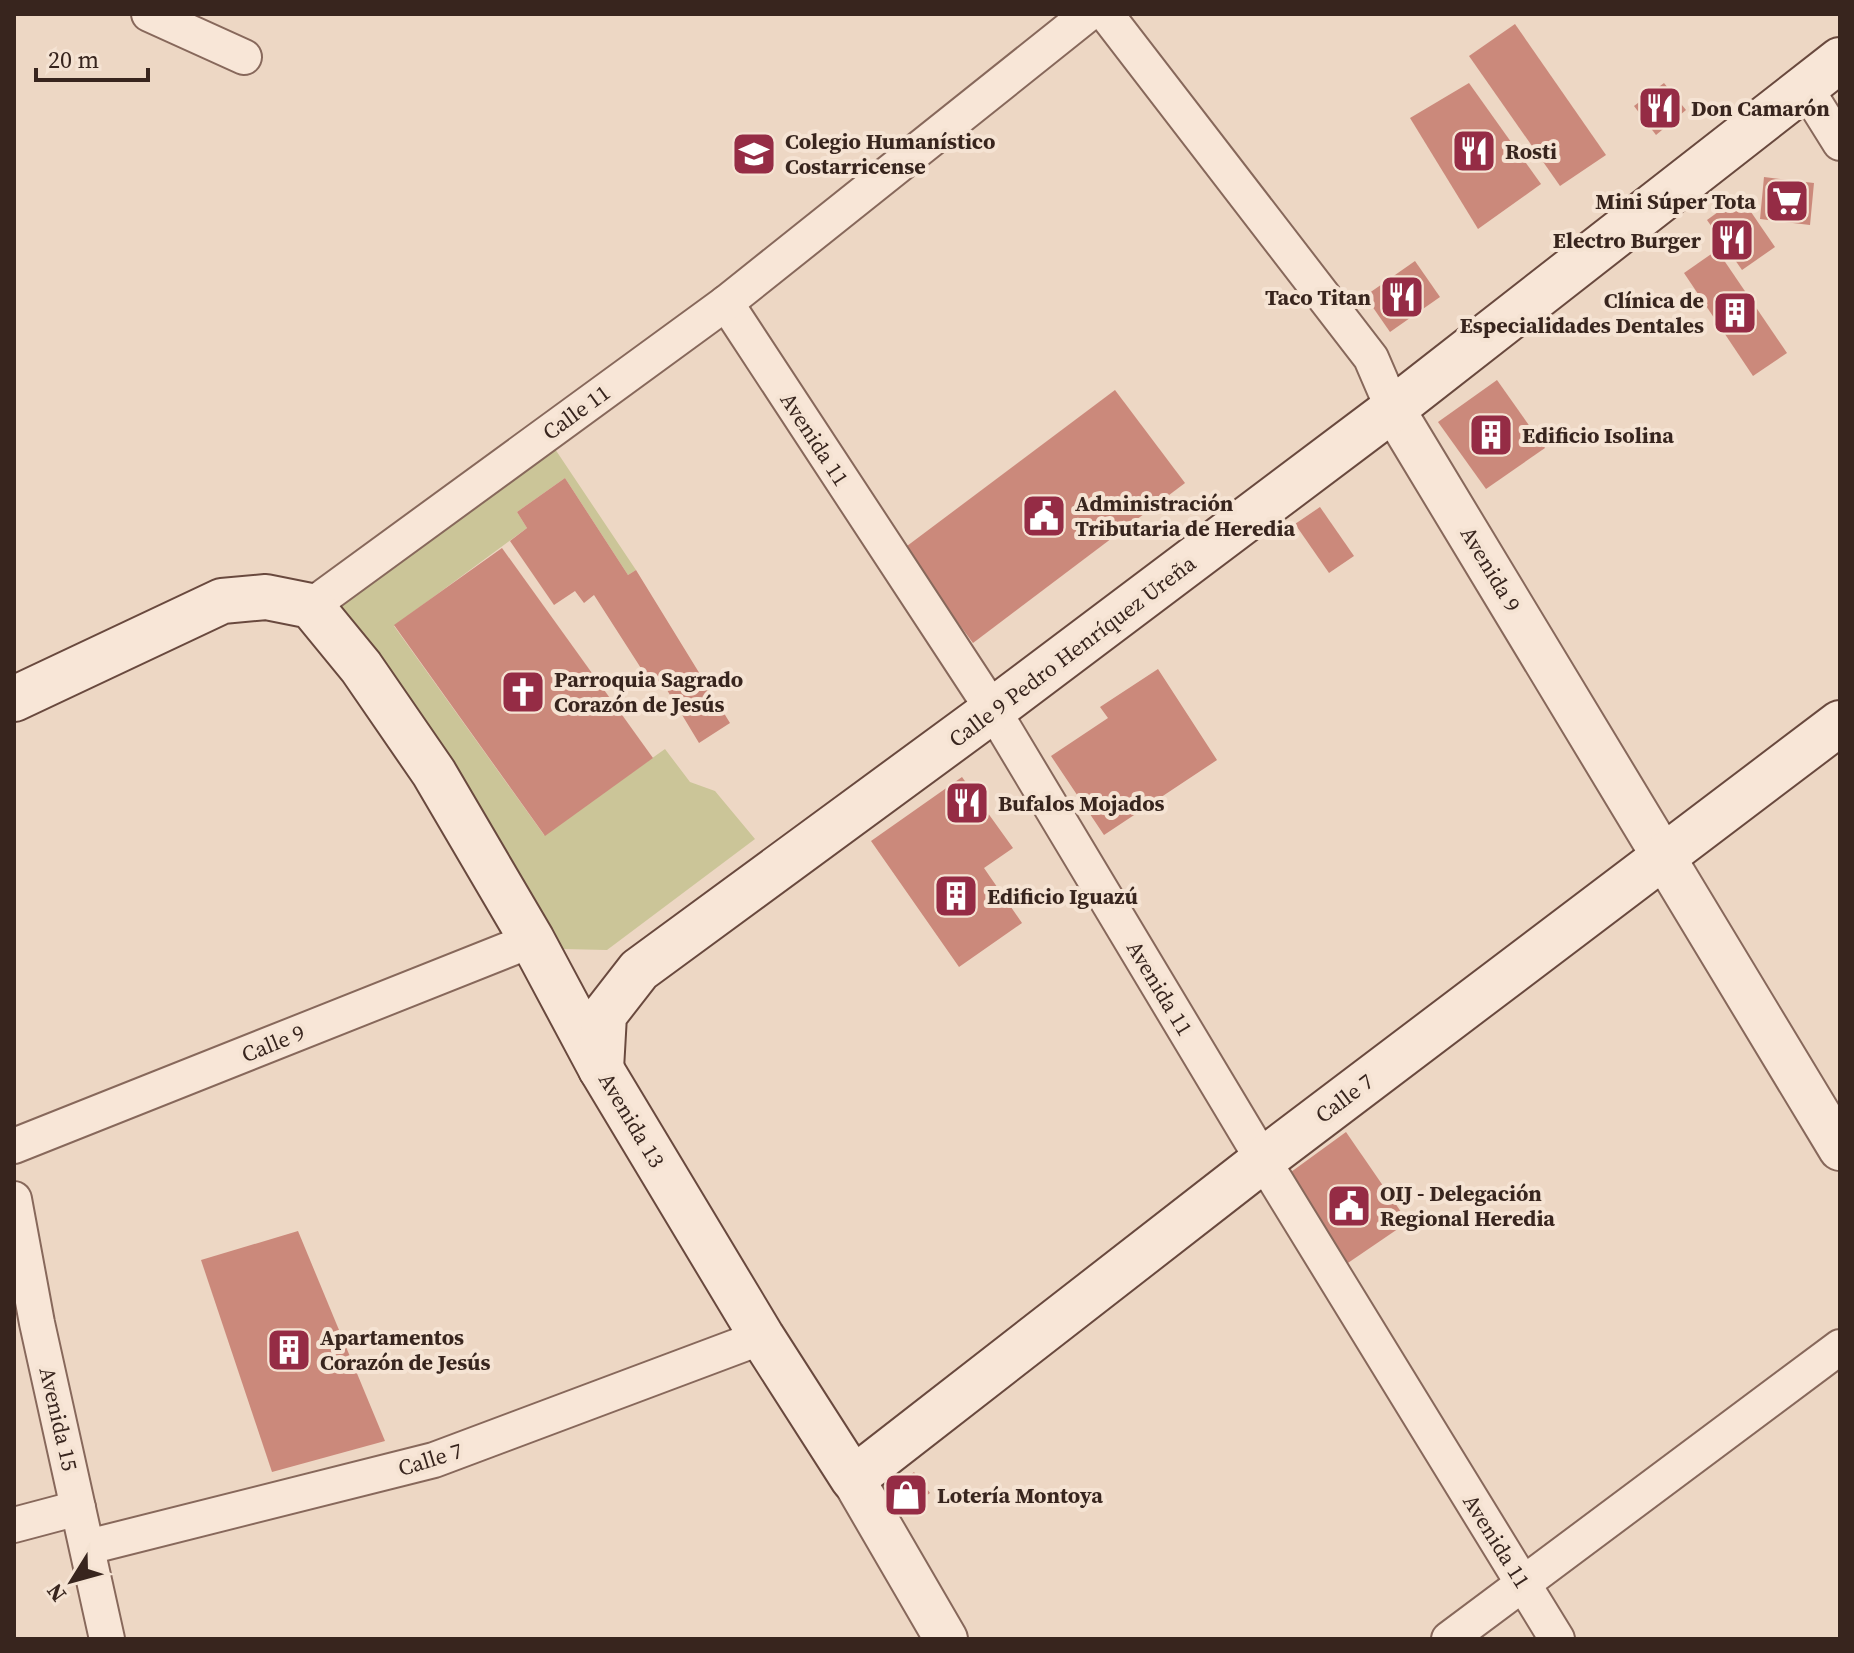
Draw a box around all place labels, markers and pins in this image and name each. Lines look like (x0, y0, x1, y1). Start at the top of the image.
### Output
restaurant icon: Don Camarón (1636, 84, 1684, 132)
place label: Don Camarón (1691, 93, 1830, 123)
place label: Colegio Humanístico Costarricense (785, 126, 995, 181)
restaurant icon: Rosti (1450, 127, 1498, 175)
school or university icon: Colegio Humanístico Costarricense (730, 130, 778, 178)
place label: Rosti (1505, 136, 1557, 166)
supermarket icon: Mini Súper Tota (1763, 177, 1811, 225)
place label: Mini Súper Tota (1595, 186, 1756, 216)
restaurant icon: Electro Burger (1708, 216, 1756, 264)
place label: Electro Burger (1553, 225, 1702, 255)
restaurant icon: Taco Titan (1378, 273, 1426, 321)
place label: Taco Titan (1265, 282, 1371, 312)
place label: Clínica de Especialidades Dentales (1460, 285, 1704, 340)
building icon: Clínica de Especialidades Dentales (1711, 289, 1759, 337)
building icon: Edificio Isolina (1467, 411, 1515, 459)
place label: Edificio Isolina (1522, 420, 1674, 450)
place label: Administración Tributaria de Heredia (1075, 488, 1295, 543)
public building icon: Administración Tributaria de Heredia (1020, 492, 1068, 540)
place label: Parroquia Sagrado Corazón de Jesús (554, 664, 743, 719)
church icon: Parroquia Sagrado Corazón de Jesús (499, 668, 547, 716)
restaurant icon: Bufalos Mojados (943, 779, 991, 827)
place label: Bufalos Mojados (998, 788, 1165, 818)
building icon: Edificio Iguazú (932, 872, 980, 920)
place label: Edificio Iguazú (987, 881, 1138, 911)
place label: OIJ - Delegación Regional Heredia (1380, 1178, 1555, 1233)
public building icon: OIJ - Delegación Regional Heredia (1325, 1182, 1373, 1230)
place label: Apartamentos Corazón de Jesús (320, 1322, 490, 1377)
building icon: Apartamentos Corazón de Jesús (265, 1326, 313, 1374)
shop icon: Lotería Montoya (882, 1471, 930, 1519)
place label: Lotería Montoya (937, 1480, 1103, 1510)

